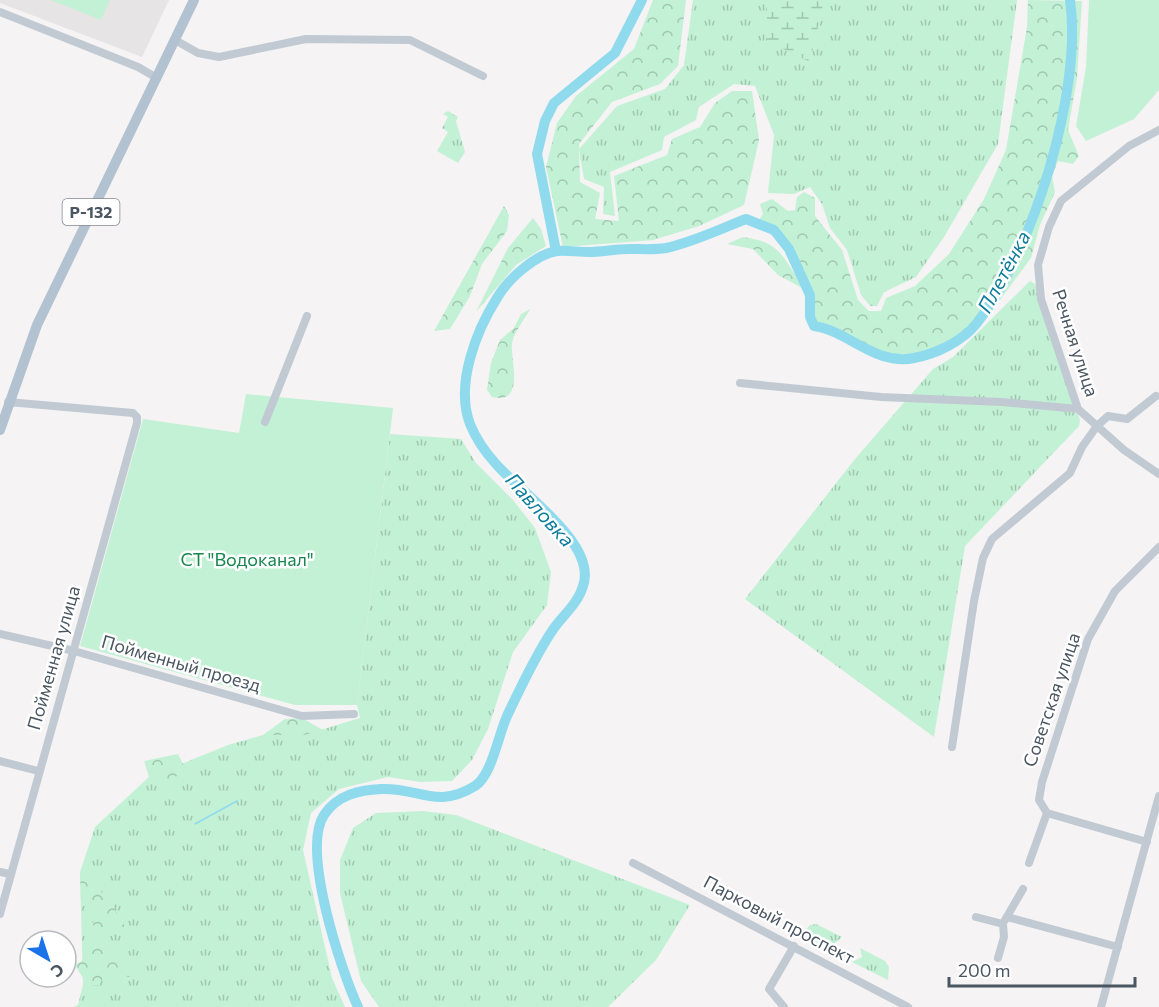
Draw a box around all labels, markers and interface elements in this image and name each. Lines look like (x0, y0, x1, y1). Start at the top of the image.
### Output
road number: Р-132 (62, 199, 119, 225)
water label: Плетёнка (972, 226, 1035, 317)
street label: Речная улица (1048, 286, 1104, 399)
water label: Павловка (501, 467, 580, 551)
park label: СТ "Водоканал" (180, 548, 314, 570)
street label: Пойменная улица (22, 583, 84, 732)
street label: Пойменный проезд (99, 630, 264, 696)
street label: Советская улица (1018, 630, 1084, 770)
street label: Парковый проспект (700, 870, 859, 968)
north arrow (18, 929, 78, 989)
scale bar (949, 950, 1135, 988)
text: 200 m (958, 959, 1011, 981)
text: С (47, 960, 68, 982)

